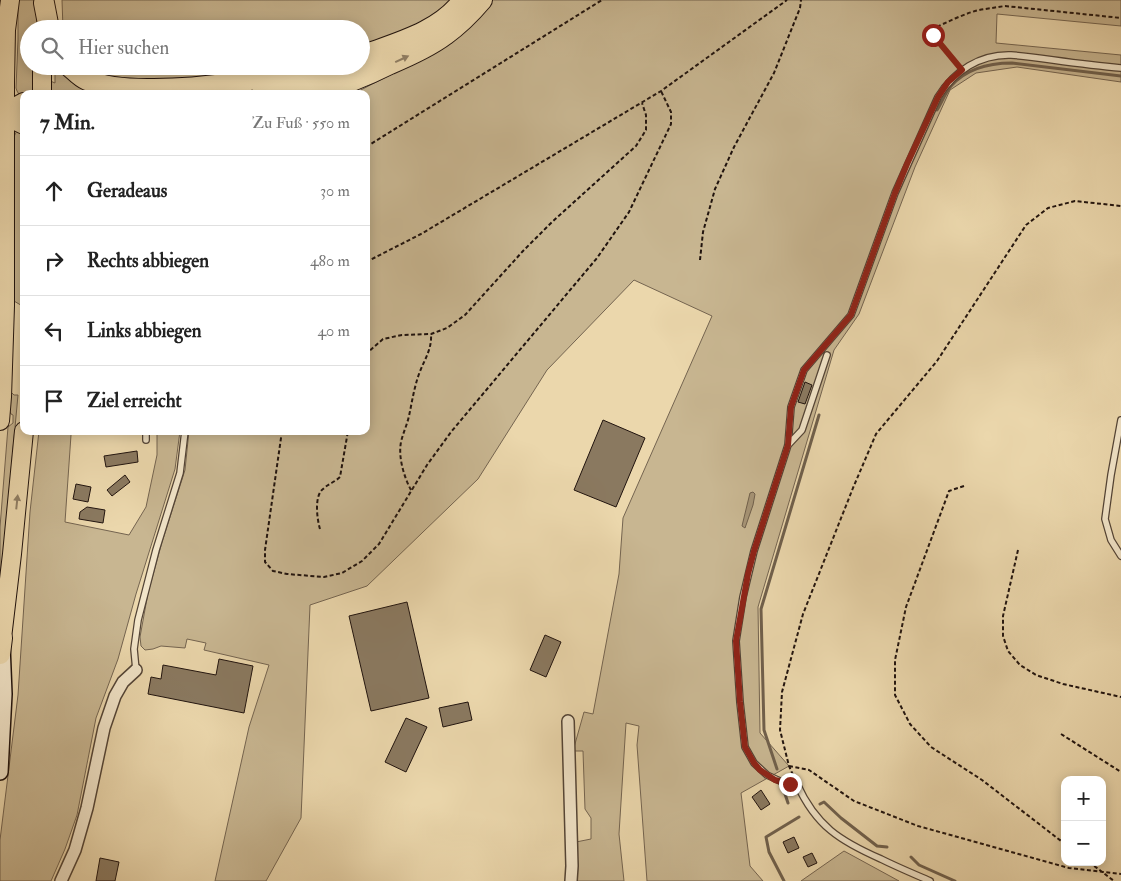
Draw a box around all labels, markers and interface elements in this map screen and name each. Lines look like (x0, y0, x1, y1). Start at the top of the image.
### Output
search box (20, 20, 370, 75)
route start (922, 24, 945, 47)
icon: search (38, 34, 66, 62)
text: Hier suchen (78, 36, 169, 60)
one-way arrow (394, 55, 409, 63)
text: 7 Min. (40, 109, 95, 136)
text: Zu Fuß · 550 m (252, 113, 350, 133)
icon: ahead (40, 177, 68, 205)
text: Geradeaus (87, 179, 167, 203)
text: 30 m (320, 181, 350, 201)
icon: right (40, 247, 68, 275)
text: Rechts abbiegen (87, 249, 209, 273)
text: 480 m (310, 251, 350, 271)
icon: left (40, 317, 68, 345)
text: Links abbiegen (87, 319, 201, 343)
text: 40 m (317, 321, 350, 341)
icon: arrive (40, 387, 68, 415)
text: Ziel erreicht (87, 389, 182, 413)
one-way arrow (13, 494, 21, 510)
route end (779, 773, 802, 796)
map controls (1061, 776, 1106, 866)
button: + (1061, 776, 1106, 821)
button: − (1061, 821, 1106, 866)

